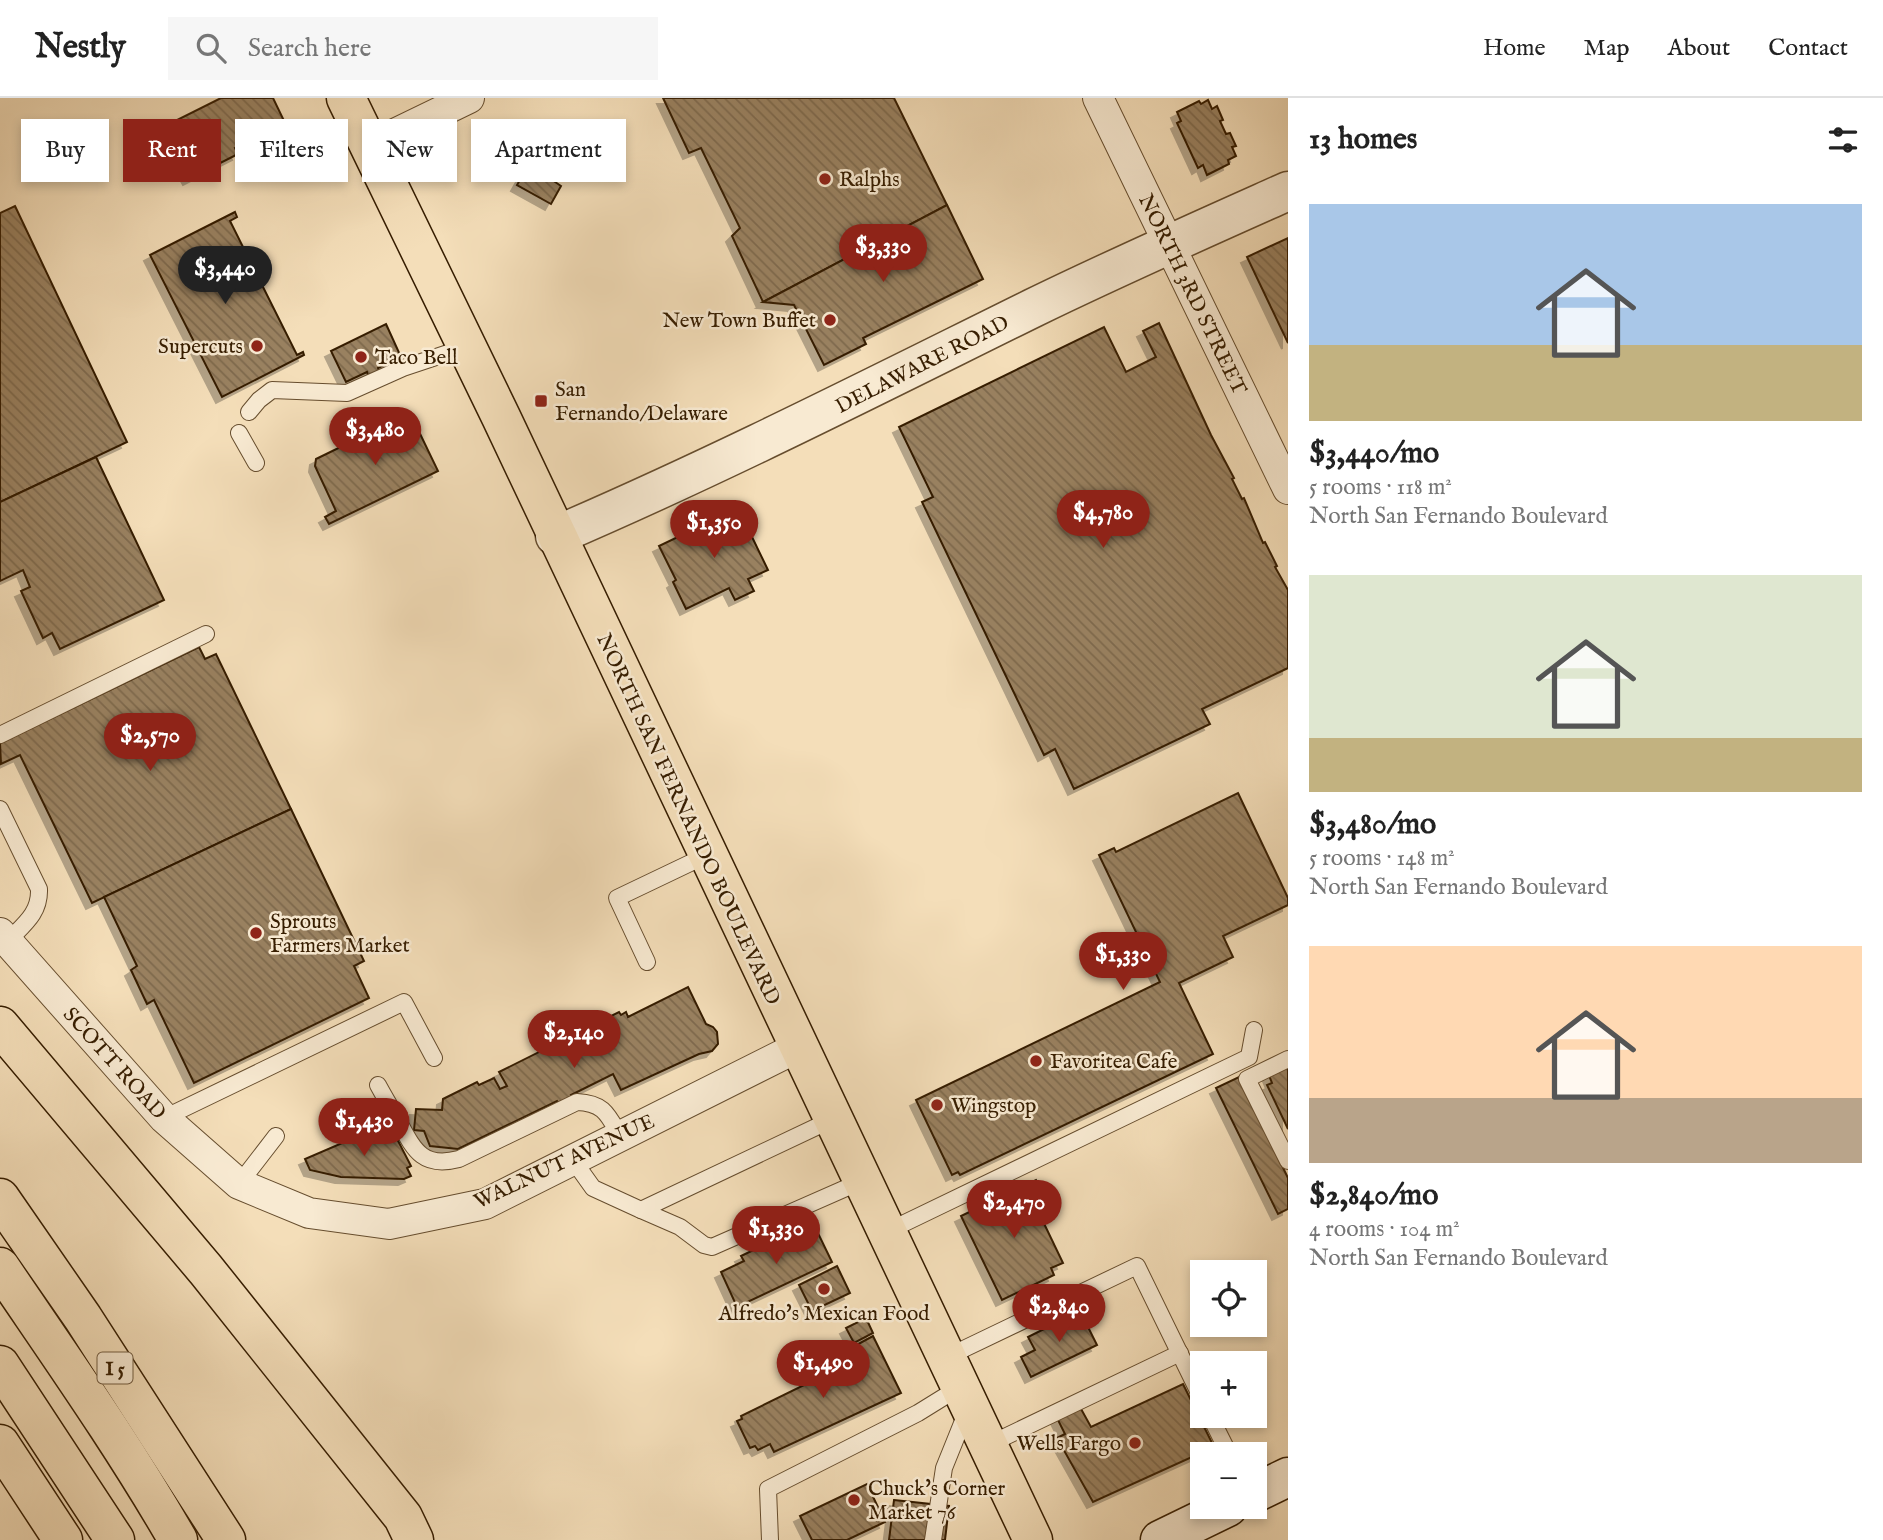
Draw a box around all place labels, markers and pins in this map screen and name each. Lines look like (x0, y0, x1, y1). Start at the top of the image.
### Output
place label: Ralphs (839, 167, 900, 194)
marker: Ralphs (817, 171, 833, 187)
pin: $3,330 (826, 225, 940, 284)
pin: $3,440 (168, 246, 282, 306)
place label: New Town Buffet (662, 308, 816, 335)
marker: New Town Buffet (822, 312, 838, 328)
place label: Supercuts (158, 334, 243, 361)
marker: Supercuts (249, 338, 265, 354)
place label: Taco Bell (375, 345, 458, 372)
marker: Taco Bell (353, 349, 369, 365)
place label: San Fernando/Delaware (555, 377, 728, 428)
marker: San Fernando/Delaware (533, 393, 549, 409)
pin: $3,480 (318, 408, 432, 467)
pin: $4,780 (1046, 490, 1160, 550)
pin: $1,350 (657, 500, 771, 560)
pin: $2,570 (93, 714, 207, 773)
place label: Sprouts Farmers Market (270, 909, 410, 960)
marker: Sprouts Farmers Market (248, 925, 264, 941)
pin: $1,330 (1066, 932, 1180, 992)
pin: $2,140 (517, 1010, 631, 1070)
place label: Favoritea Cafe (1050, 1049, 1178, 1076)
marker: Favoritea Cafe (1028, 1053, 1044, 1069)
place label: Wingstop (951, 1093, 1036, 1120)
marker: Wingstop (929, 1097, 945, 1113)
pin: $1,430 (307, 1098, 421, 1158)
pin: $2,470 (957, 1180, 1071, 1240)
pin: $1,330 (719, 1206, 833, 1266)
marker: Alfredo's Mexican Food (816, 1281, 832, 1297)
pin: $2,840 (1002, 1284, 1116, 1344)
place label: Alfredo's Mexican Food (718, 1301, 930, 1328)
pin: $1,490 (766, 1340, 880, 1400)
place label: Wells Fargo (1016, 1431, 1121, 1458)
marker: Wells Fargo (1127, 1435, 1143, 1451)
place label: Chuck's Corner Market 76 (868, 1476, 1006, 1527)
marker: Chuck's Corner Market 76 (846, 1492, 862, 1508)

